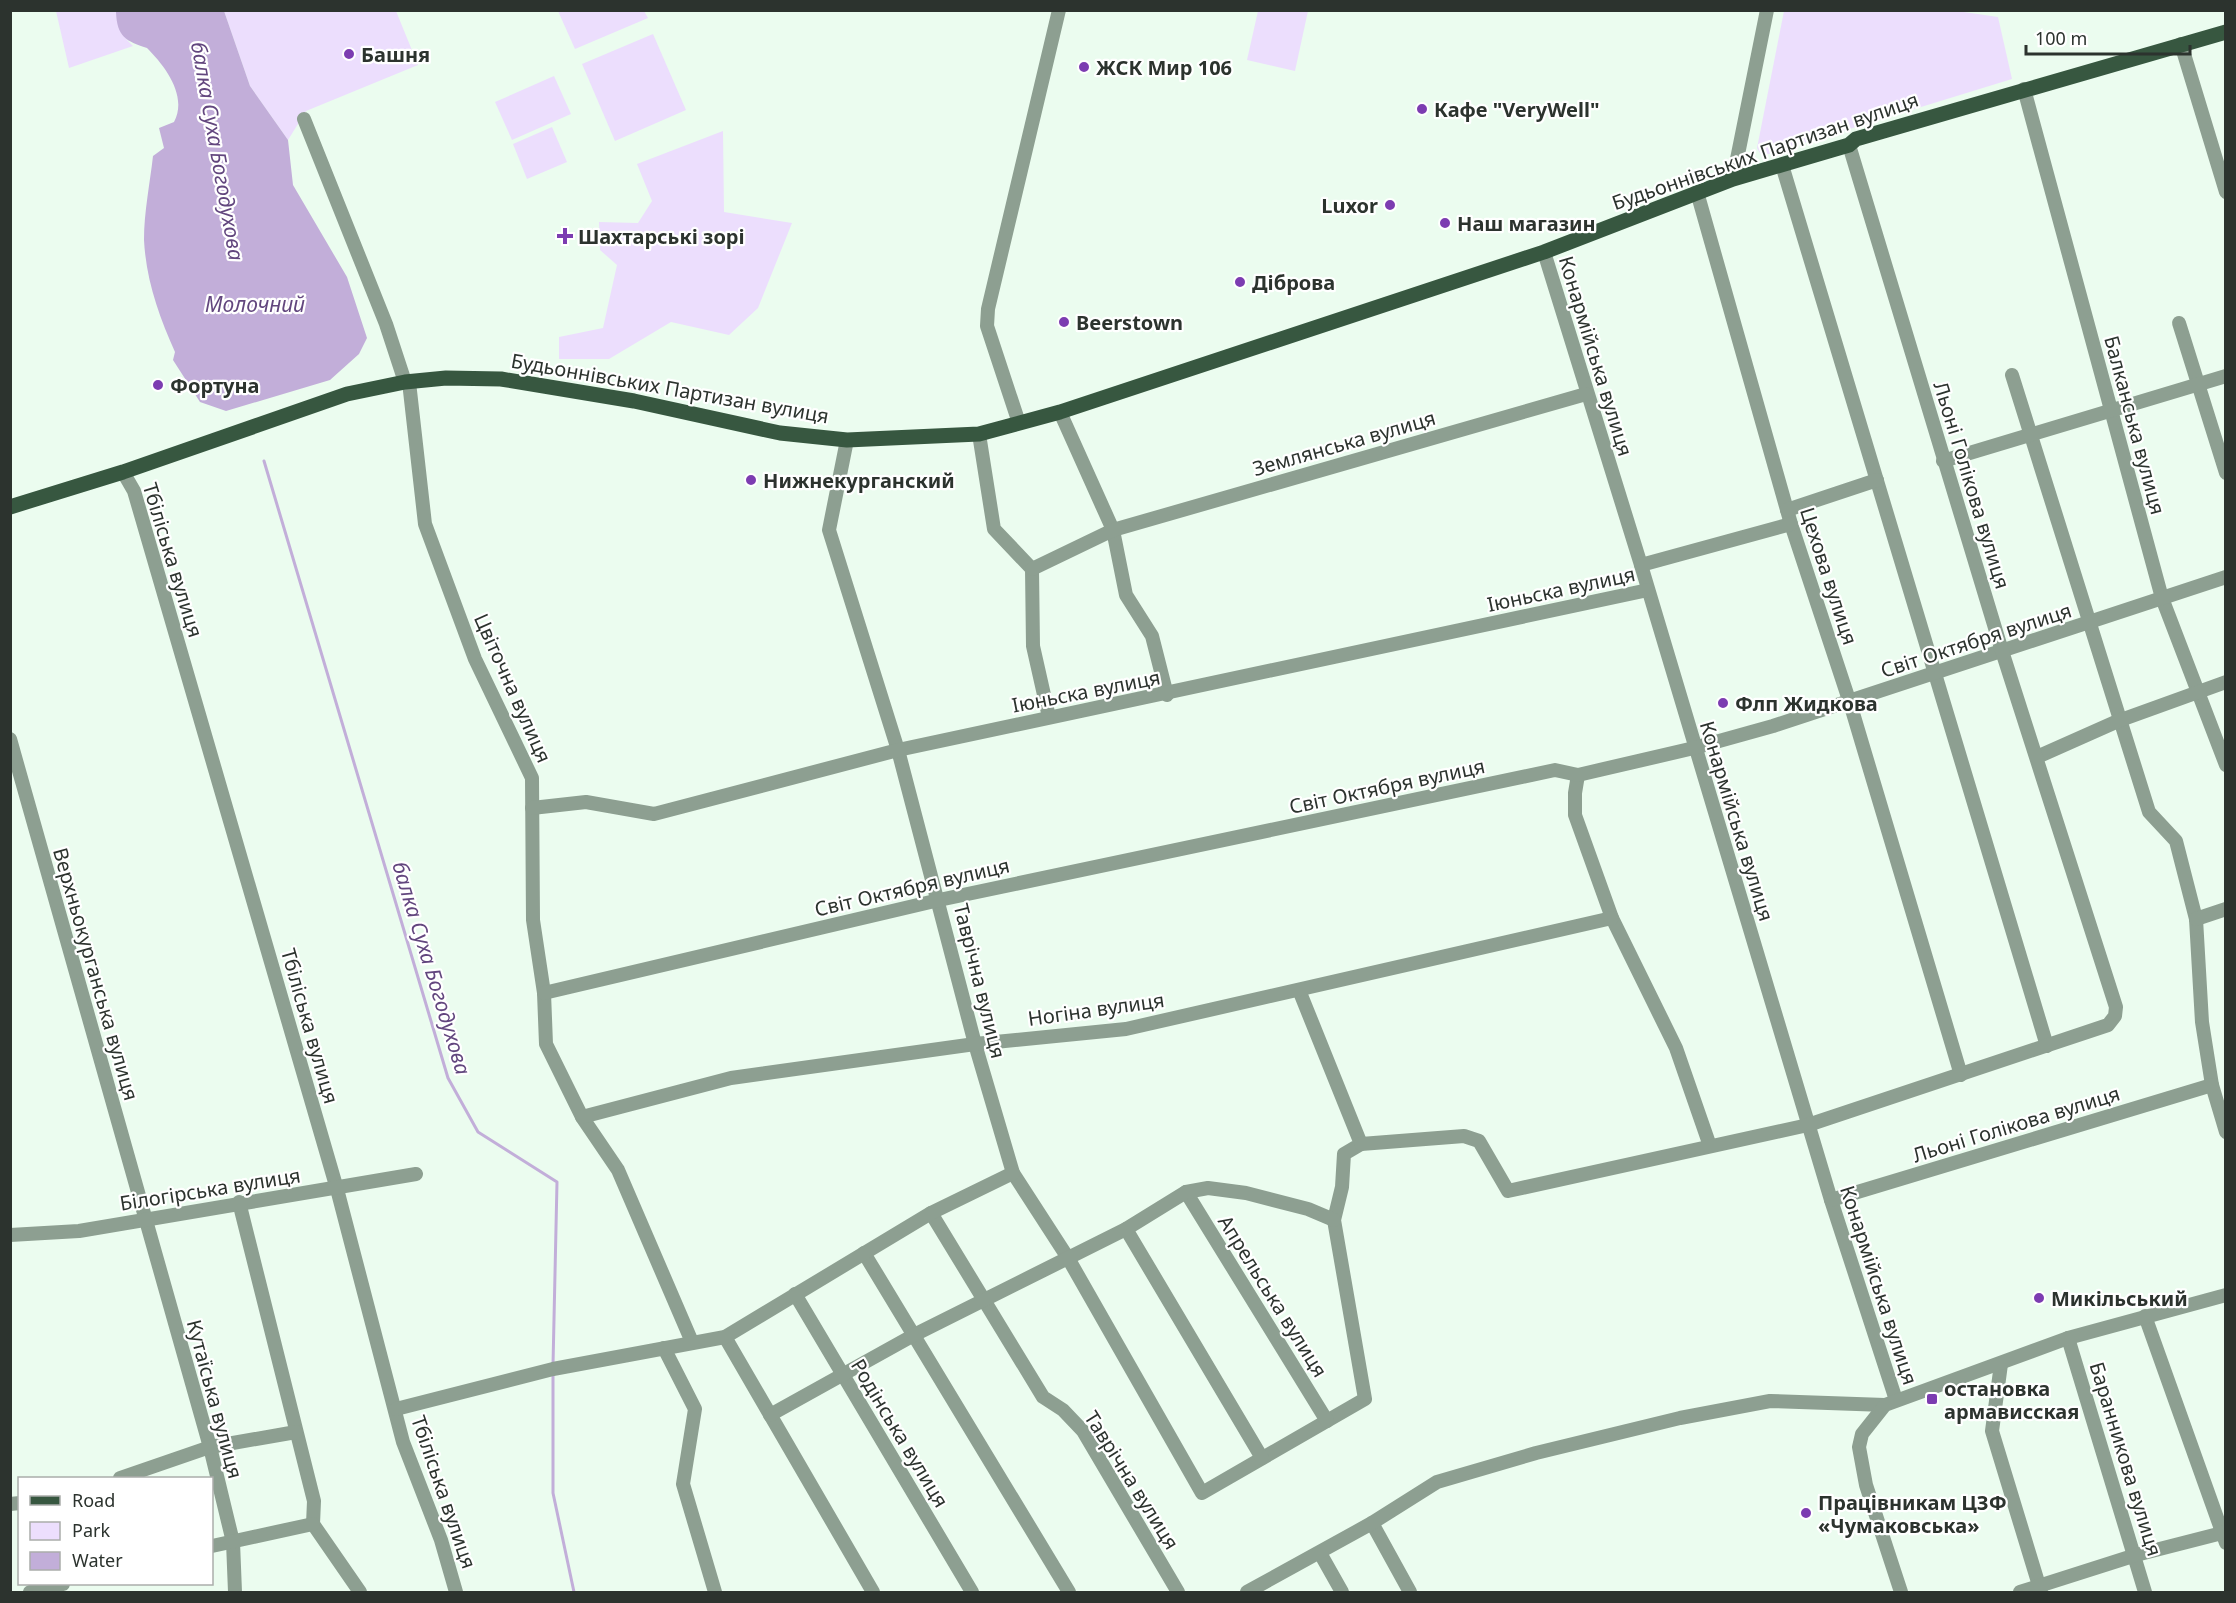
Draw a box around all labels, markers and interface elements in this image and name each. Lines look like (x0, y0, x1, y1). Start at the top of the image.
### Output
scale bar (2026, 18, 2190, 56)
text: 100 m (2035, 26, 2087, 50)
water label: балка Суха Богодухова (185, 39, 251, 263)
place label: Башня (361, 41, 430, 68)
marker: Башня (342, 47, 356, 61)
place label: ЖСК Мир 106 (1096, 54, 1232, 81)
marker: ЖСК Мир 106 (1077, 60, 1091, 74)
street label: Будьоннівських Партизан вулиця (1608, 86, 1922, 216)
place label: Кафе "VeryWell" (1434, 96, 1600, 123)
marker: Кафе "VeryWell" (1415, 102, 1429, 116)
place label: Luxor (1321, 192, 1378, 219)
marker: Luxor (1383, 198, 1397, 212)
place label: Наш магазин (1457, 210, 1596, 237)
marker: Наш магазин (1438, 216, 1452, 230)
place label: Шахтарські зорі (578, 223, 745, 250)
marker: Шахтарські зорі (556, 227, 574, 245)
street label: Конармійська вулиця (1553, 253, 1639, 459)
place label: Діброва (1252, 269, 1335, 296)
marker: Діброва (1233, 275, 1247, 289)
water label: Молочний (205, 290, 305, 318)
place label: Beerstown (1076, 309, 1183, 336)
marker: Beerstown (1057, 315, 1071, 329)
street label: Балканська вулиця (2098, 333, 2172, 517)
street label: Будьоннівських Партизан вулиця (509, 347, 831, 429)
place label: Фортуна (170, 372, 260, 399)
marker: Фортуна (151, 378, 165, 392)
street label: Льоні Голікова вулиця (1928, 378, 2016, 592)
street label: Землянська вулиця (1249, 404, 1439, 482)
place label: Нижнекурганский (763, 467, 955, 494)
marker: Нижнекурганский (744, 473, 758, 487)
street label: Тбіліська вулиця (137, 479, 209, 641)
street label: Цехова вулиця (1794, 504, 1864, 648)
street label: Iюньска вулиця (1485, 560, 1637, 618)
street label: Світ Октября вулиця (1877, 596, 2075, 684)
street label: Цвiточна вулиця (468, 609, 558, 767)
street label: Iюньска вулиця (1010, 663, 1162, 719)
place label: Флп Жидкова (1735, 690, 1878, 717)
marker: Флп Жидкова (1716, 696, 1730, 710)
street label: Конармійська вулиця (1694, 718, 1780, 924)
street label: Світ Октября вулиця (1287, 752, 1487, 820)
street label: Верхньокурганська вулиця (47, 845, 145, 1103)
street label: Світ Октября вулиця (812, 851, 1012, 923)
water label: балка Суха Богодухова (386, 858, 478, 1078)
street label: Таврічна вулиця (948, 901, 1012, 1061)
street label: Тбіліська вулиця (275, 945, 345, 1107)
street label: Ногіна вулиця (1026, 986, 1166, 1032)
street label: Льоні Голікова вулиця (1909, 1080, 2123, 1168)
street label: Білогірська вулиця (118, 1161, 302, 1217)
street label: Конармійська вулиця (1834, 1182, 1924, 1388)
street label: Апрельська вулиця (1212, 1210, 1334, 1382)
place label: Микільський (2051, 1285, 2188, 1312)
marker: Микільський (2032, 1291, 2046, 1305)
street label: Кутаїська вулиця (181, 1317, 249, 1481)
street label: Родінська вулиця (845, 1354, 955, 1512)
street label: Баранникова вулиця (2084, 1359, 2168, 1559)
place label: остановка армависская (1944, 1375, 2079, 1425)
marker: остановка армависская (1925, 1392, 1939, 1406)
street label: Таврічна вулиця (1079, 1406, 1185, 1554)
street label: Тбіліська вулиця (405, 1412, 483, 1572)
legend (18, 1477, 213, 1585)
text: Road (72, 1488, 115, 1512)
place label: Працівникам ЦЗФ «Чумаковська» (1818, 1489, 2007, 1539)
marker: Працівникам ЦЗФ «Чумаковська» (1799, 1506, 1813, 1520)
text: Park (72, 1518, 110, 1542)
text: Water (72, 1548, 123, 1572)

